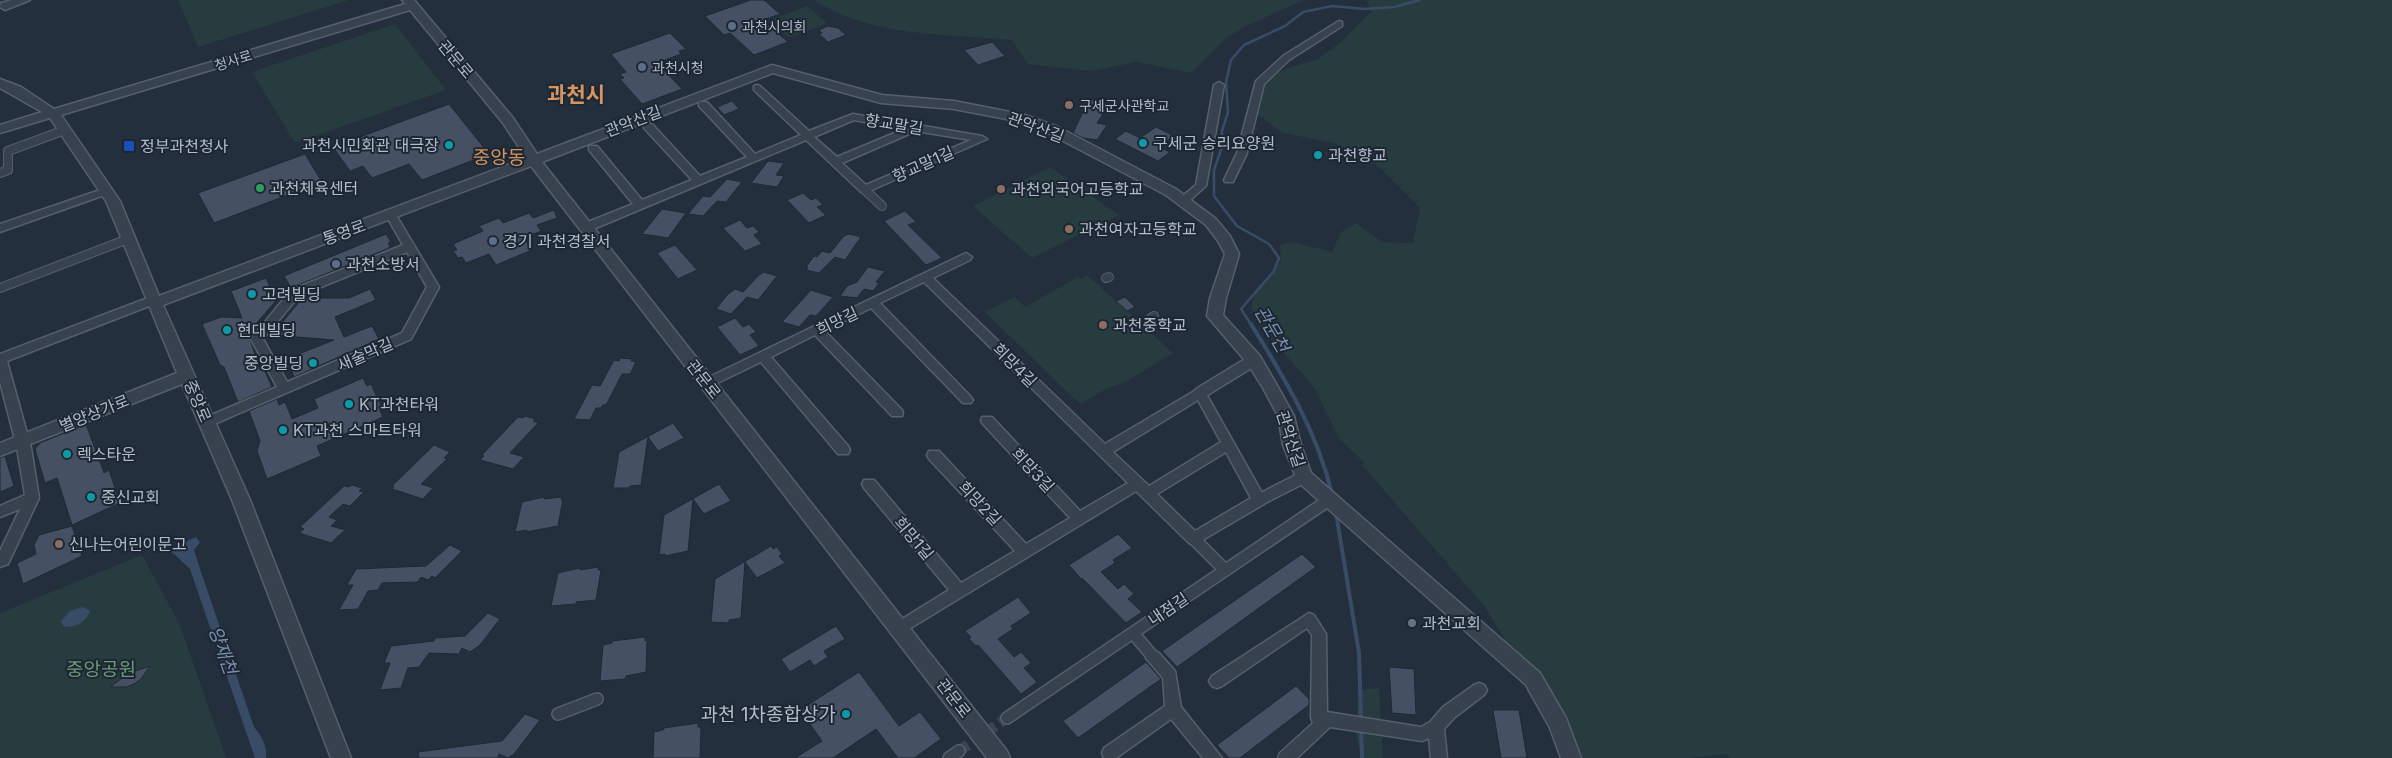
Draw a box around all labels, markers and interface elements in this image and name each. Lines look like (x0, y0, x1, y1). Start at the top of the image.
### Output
place label: 과천시의회 (742, 18, 806, 35)
marker: 과천시의회 (726, 20, 738, 32)
street label: 관문로 (434, 36, 478, 83)
street label: 청사로 (212, 46, 254, 74)
place label: 과천시청 (652, 59, 704, 76)
marker: 과천시청 (636, 61, 648, 73)
district label: 과천시 (547, 82, 605, 107)
place label: 구세군사관학교 (1079, 97, 1169, 114)
marker: 구세군사관학교 (1063, 99, 1075, 111)
street label: 관악산길 (602, 101, 664, 141)
street label: 관악산길 (1005, 108, 1067, 146)
street label: 향교말길 (863, 110, 925, 138)
place label: 구세군 승리요양원 (1153, 133, 1275, 153)
place label: 과천시민회관 대극장 (302, 135, 439, 155)
place label: 정부과천청사 (140, 136, 229, 156)
marker: 구세군 승리요양원 (1137, 137, 1149, 149)
marker: 정부과천청사 (122, 139, 136, 153)
marker: 과천시민회관 대극장 (443, 139, 455, 151)
street label: 향교말1길 (889, 142, 957, 186)
place label: 과천향교 (1328, 145, 1387, 165)
district label: 중앙동 (473, 146, 525, 169)
marker: 과천향교 (1312, 149, 1324, 161)
place label: 과천체육센터 (270, 178, 358, 198)
place label: 과천외국어고등학교 (1011, 179, 1143, 199)
marker: 과천체육센터 (254, 182, 266, 194)
marker: 과천외국어고등학교 (995, 183, 1007, 195)
street label: 통영로 (320, 215, 368, 249)
place label: 과천여자고등학교 (1079, 219, 1197, 239)
marker: 과천여자고등학교 (1063, 223, 1075, 235)
place label: 경기 과천경찰서 (503, 231, 611, 251)
marker: 경기 과천경찰서 (487, 235, 499, 247)
place label: 과천소방서 (346, 254, 420, 274)
marker: 과천소방서 (330, 258, 342, 270)
place label: 고려빌딩 (262, 284, 321, 304)
marker: 고려빌딩 (246, 288, 258, 300)
street label: 희망길 (813, 302, 861, 340)
water label: 관문천 (1250, 302, 1295, 358)
place label: 과천중학교 (1113, 315, 1187, 335)
marker: 과천중학교 (1097, 319, 1109, 331)
place label: 현대빌딩 (237, 320, 296, 340)
marker: 현대빌딩 (221, 324, 233, 336)
street label: 새술막길 (334, 333, 396, 375)
street label: 희망4길 (989, 339, 1041, 391)
place label: 중앙빌딩 (244, 353, 303, 373)
street label: 관문로 (683, 355, 726, 403)
marker: 중앙빌딩 (307, 357, 319, 369)
street label: 중앙로 (180, 377, 216, 425)
street label: 별양상가로 (56, 390, 132, 436)
place label: KT과천타워 (359, 394, 439, 414)
marker: KT과천타워 (343, 398, 355, 410)
street label: 관악산길 (1272, 408, 1310, 470)
place label: KT과천 스마트타워 (293, 420, 422, 440)
marker: KT과천 스마트타워 (277, 424, 289, 436)
street label: 희망3길 (1007, 443, 1059, 497)
place label: 렉스타운 (77, 444, 136, 464)
marker: 렉스타운 (61, 448, 73, 460)
street label: 희망2길 (954, 476, 1006, 530)
place label: 중신교회 (101, 487, 160, 507)
marker: 중신교회 (85, 491, 97, 503)
street label: 희망1길 (890, 512, 938, 564)
place label: 신나는어린이문고 (69, 534, 187, 554)
marker: 신나는어린이문고 (53, 538, 65, 550)
street label: 내점길 (1144, 588, 1192, 630)
place label: 과천교회 (1422, 613, 1481, 633)
marker: 과천교회 (1406, 617, 1418, 629)
water label: 양재천 (205, 623, 242, 679)
park label: 중앙공원 (66, 658, 136, 681)
street label: 관문로 (933, 674, 976, 722)
place label: 과천 1차종합상가 (701, 703, 836, 726)
marker: 과천 1차종합상가 (840, 708, 852, 720)

